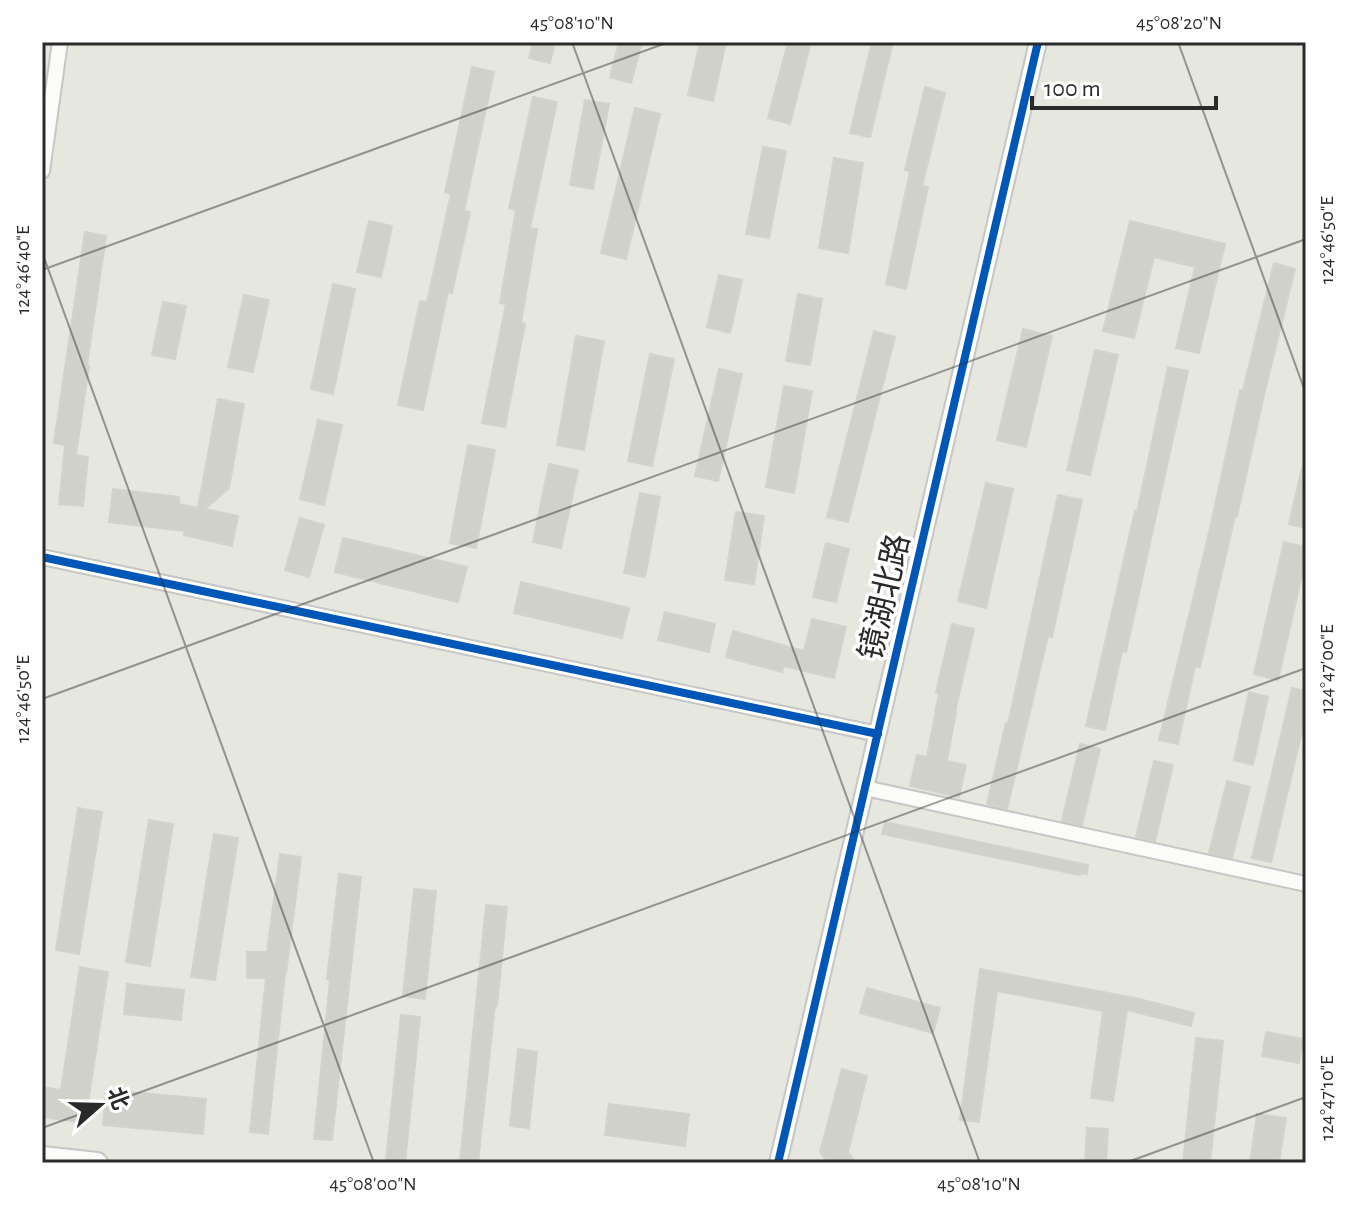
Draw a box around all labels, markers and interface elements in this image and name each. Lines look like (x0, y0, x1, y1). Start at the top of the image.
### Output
text: 45°08'10"N (530, 13, 614, 33)
text: 45°08'20"N (1136, 13, 1222, 33)
scale bar (1032, 60, 1216, 110)
text: 100 m (1044, 77, 1101, 101)
text: 124°46'50"E (1317, 196, 1337, 284)
text: 124°46'40"E (13, 225, 33, 315)
street label: 镜湖北路 (853, 531, 915, 663)
text: 124°47'00"E (1317, 624, 1337, 714)
text: 124°46'50"E (13, 655, 33, 743)
text: 124°47'10"E (1317, 1055, 1337, 1141)
north arrow (60, 1065, 140, 1145)
text: 北 (104, 1084, 133, 1113)
text: 45°08'00"N (329, 1174, 417, 1194)
text: 45°08'10"N (937, 1174, 1021, 1194)

